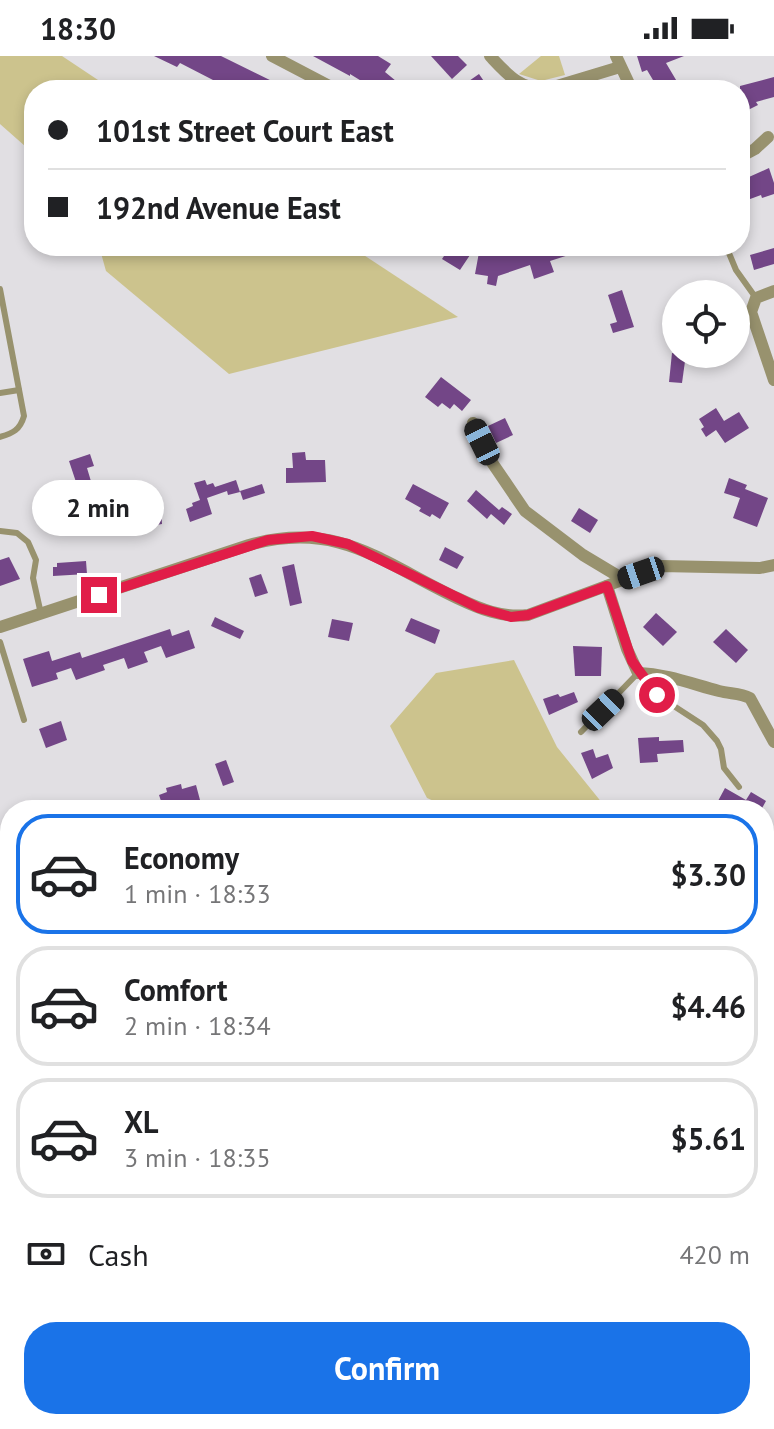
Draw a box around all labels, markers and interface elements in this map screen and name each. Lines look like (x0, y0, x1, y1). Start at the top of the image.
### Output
text: 18:30 (40, 9, 116, 48)
text: 101st Street Court East (96, 111, 394, 150)
text: 192nd Avenue East (96, 188, 341, 227)
map controls (662, 280, 750, 368)
button: locate (662, 280, 750, 368)
car (461, 415, 503, 469)
callout: 2 min (33, 479, 165, 535)
text: 2 min (66, 491, 130, 524)
car (614, 554, 668, 592)
route end (81, 577, 117, 613)
route start (639, 677, 675, 713)
car (577, 685, 629, 735)
icon: car (28, 838, 100, 910)
text: Economy (124, 838, 239, 877)
text: $3.30 (671, 855, 746, 894)
text: 1 min · 18:33 (124, 877, 271, 910)
icon: car (28, 970, 100, 1042)
text: Comfort (124, 970, 227, 1009)
text: $4.46 (671, 987, 746, 1026)
text: 2 min · 18:34 (124, 1009, 271, 1042)
icon: car (28, 1102, 100, 1174)
text: XL (124, 1102, 158, 1141)
text: $5.61 (671, 1119, 746, 1158)
text: 3 min · 18:35 (124, 1141, 271, 1174)
icon: cash (24, 1232, 68, 1276)
text: Cash (88, 1235, 149, 1274)
text: 420 m (679, 1238, 750, 1271)
button: Confirm (24, 1322, 750, 1414)

